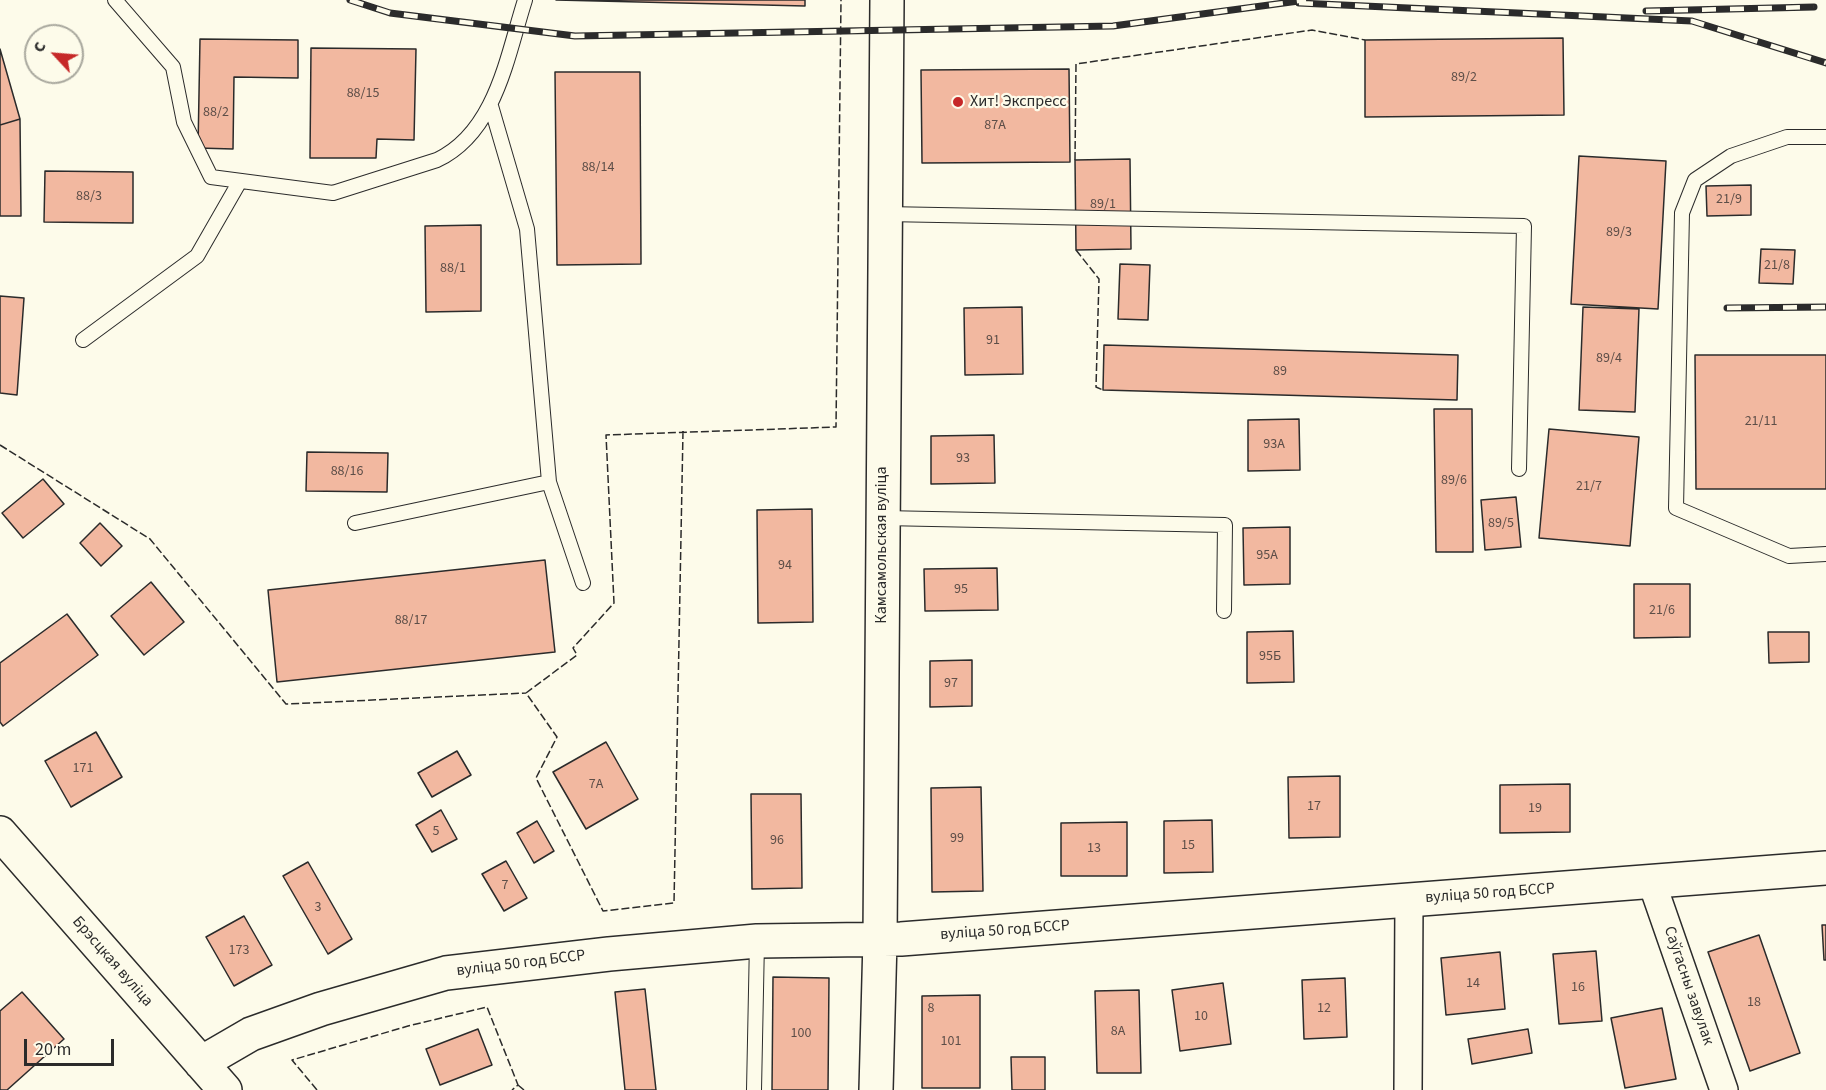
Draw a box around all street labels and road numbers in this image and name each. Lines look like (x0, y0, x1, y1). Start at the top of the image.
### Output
street label: Камсамольская вуліца (872, 466, 892, 624)
street label: вуліца 50 год БССР (1425, 880, 1555, 908)
street label: Брэсцкая вуліца (68, 913, 156, 1011)
street label: вуліца 50 год БССР (940, 917, 1070, 945)
street label: Саўгасны завулак (1659, 924, 1717, 1048)
street label: вуліца 50 год БССР (455, 947, 587, 981)

